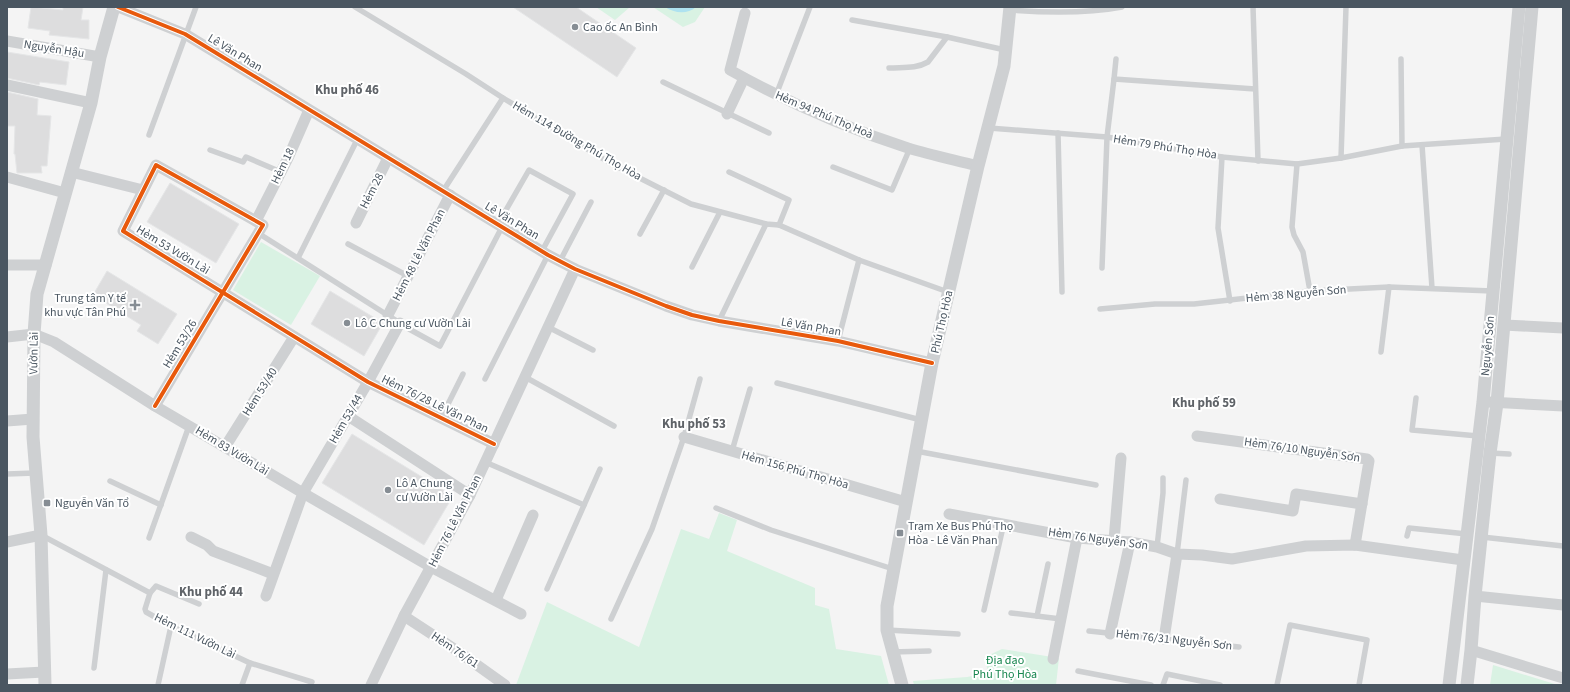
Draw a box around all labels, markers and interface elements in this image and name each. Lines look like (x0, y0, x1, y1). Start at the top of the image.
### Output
place label: Cao ốc An Bình (583, 19, 658, 36)
marker: Cao ốc An Bình (570, 22, 580, 32)
street label: Lê Văn Phan (205, 30, 265, 76)
street label: Nguyễn Hậu (22, 36, 86, 62)
district label: Khu phố 46 (315, 81, 379, 99)
street label: Hẻm 94 Phú Thọ Hoà (772, 87, 876, 143)
street label: Hẻm 114 Đường Phú Thọ Hòa (509, 97, 645, 185)
street label: Hẻm 79 Phú Thọ Hòa (1112, 130, 1218, 164)
street label: Hẻm 18 (267, 145, 299, 187)
street label: Hẻm 28 (356, 170, 388, 212)
street label: Lê Văn Phan (482, 198, 542, 244)
street label: Hẻm 48 Lê Văn Phan (388, 206, 450, 304)
street label: Hẻm 53 Vườn Lài (133, 221, 213, 279)
street label: Hẻm 38 Nguyễn Sơn (1245, 281, 1347, 307)
street label: Phú Thọ Hòa (926, 289, 958, 355)
place label: Trung tâm Y tế khu vực Tân Phú (44, 290, 127, 321)
marker: Trung tâm Y tế khu vực Tân Phú (129, 299, 141, 311)
street label: Lê Văn Phan (780, 313, 842, 341)
place label: Lô C Chung cư Vườn Lài (355, 315, 471, 332)
street label: Nguyễn Sơn (1477, 315, 1499, 377)
street label: Hẻm 53/26 (159, 316, 201, 372)
marker: Lô C Chung cư Vườn Lài (342, 318, 352, 328)
street label: Vườn Lài (25, 331, 43, 374)
street label: Hẻm 53/40 (238, 364, 282, 419)
street label: Hẻm 76/28 Lê Văn Phan (378, 371, 492, 437)
street label: Hẻm 53/44 (325, 391, 367, 447)
district label: Khu phố 59 (1172, 394, 1236, 412)
district label: Khu phố 53 (662, 415, 726, 433)
street label: Hẻm 83 Vườn Lài (192, 422, 272, 480)
street label: Hẻm 76/10 Nguyễn Sơn (1243, 433, 1361, 467)
street label: Hẻm 156 Phú Thọ Hòa (739, 447, 851, 493)
street label: Hẻm 76 Lê Văn Phan (424, 472, 486, 570)
place label: Lô A Chung cư Vườn Lài (396, 475, 453, 506)
marker: Lô A Chung cư Vườn Lài (383, 485, 393, 495)
place label: Nguyễn Văn Tổ (55, 495, 129, 512)
marker: Nguyễn Văn Tổ (42, 498, 52, 508)
place label: Trạm Xe Bus Phú Thọ Hòa - Lê Văn Phan (908, 518, 1013, 549)
street label: Hẻm 76 Nguyễn Sơn (1047, 524, 1149, 554)
marker: Trạm Xe Bus Phú Thọ Hòa - Lê Văn Phan (895, 528, 905, 538)
district label: Khu phố 44 (179, 583, 243, 601)
street label: Hẻm 111 Vườn Lài (151, 609, 239, 663)
street label: Hẻm 76/31 Nguyễn Sơn (1115, 625, 1233, 655)
street label: Hẻm 76/61 (428, 628, 482, 672)
park label: Địa đạo Phú Thọ Hòa (973, 652, 1037, 683)

